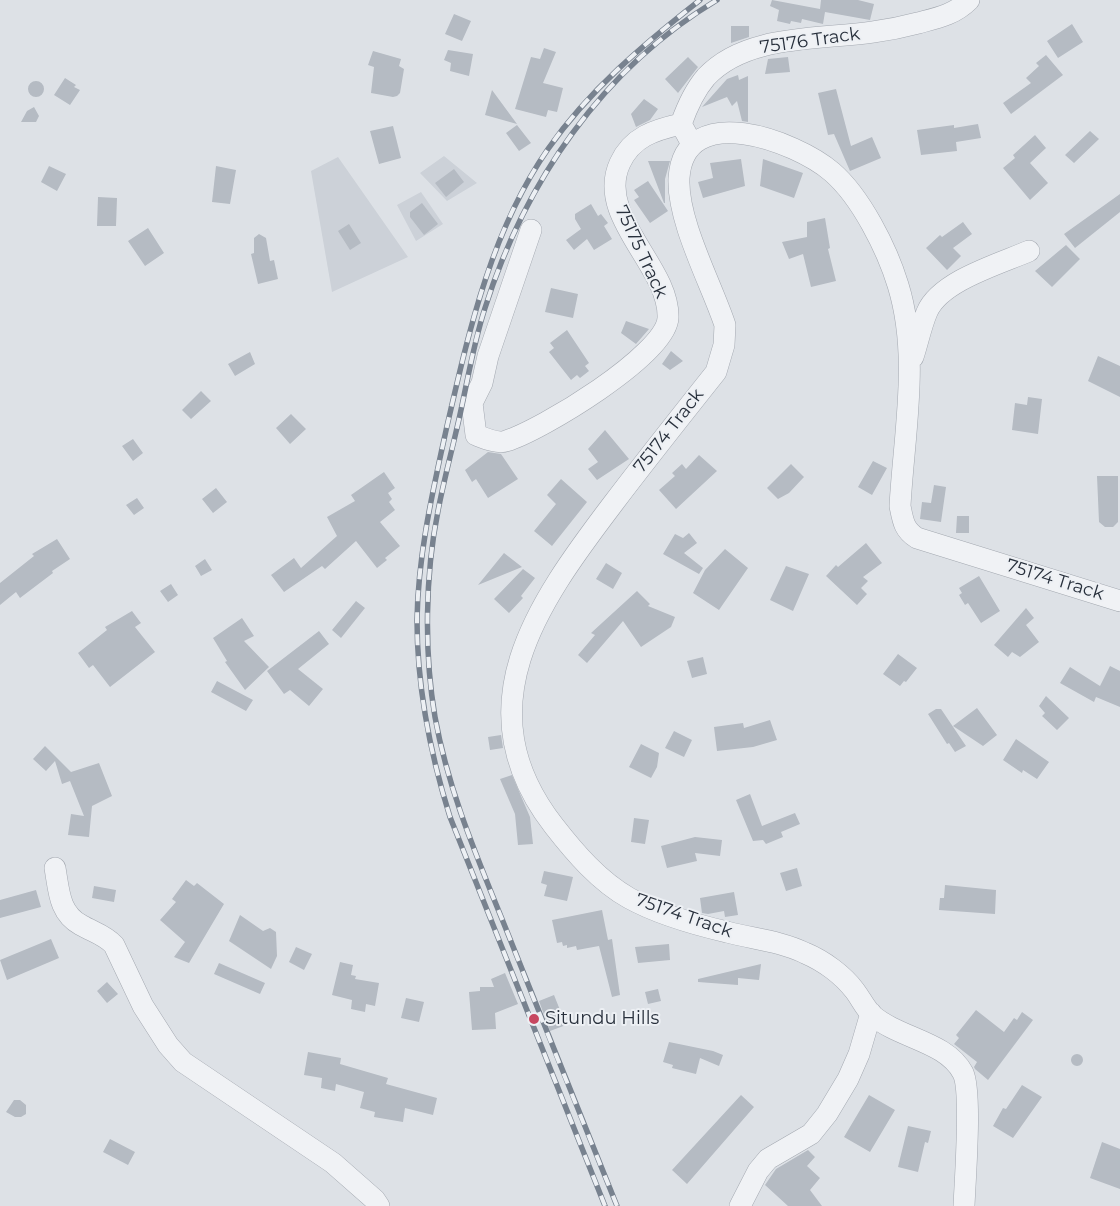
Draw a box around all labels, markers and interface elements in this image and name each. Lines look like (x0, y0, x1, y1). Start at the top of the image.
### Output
street label: 75176 Track (759, 23, 861, 59)
street label: 75175 Track (610, 202, 672, 302)
street label: 75174 Track (629, 385, 709, 477)
street label: 75174 Track (1004, 555, 1106, 605)
street label: 75174 Track (633, 889, 735, 943)
place label: Situndu Hills (545, 1008, 659, 1030)
marker: Situndu Hills (527, 1012, 541, 1026)

